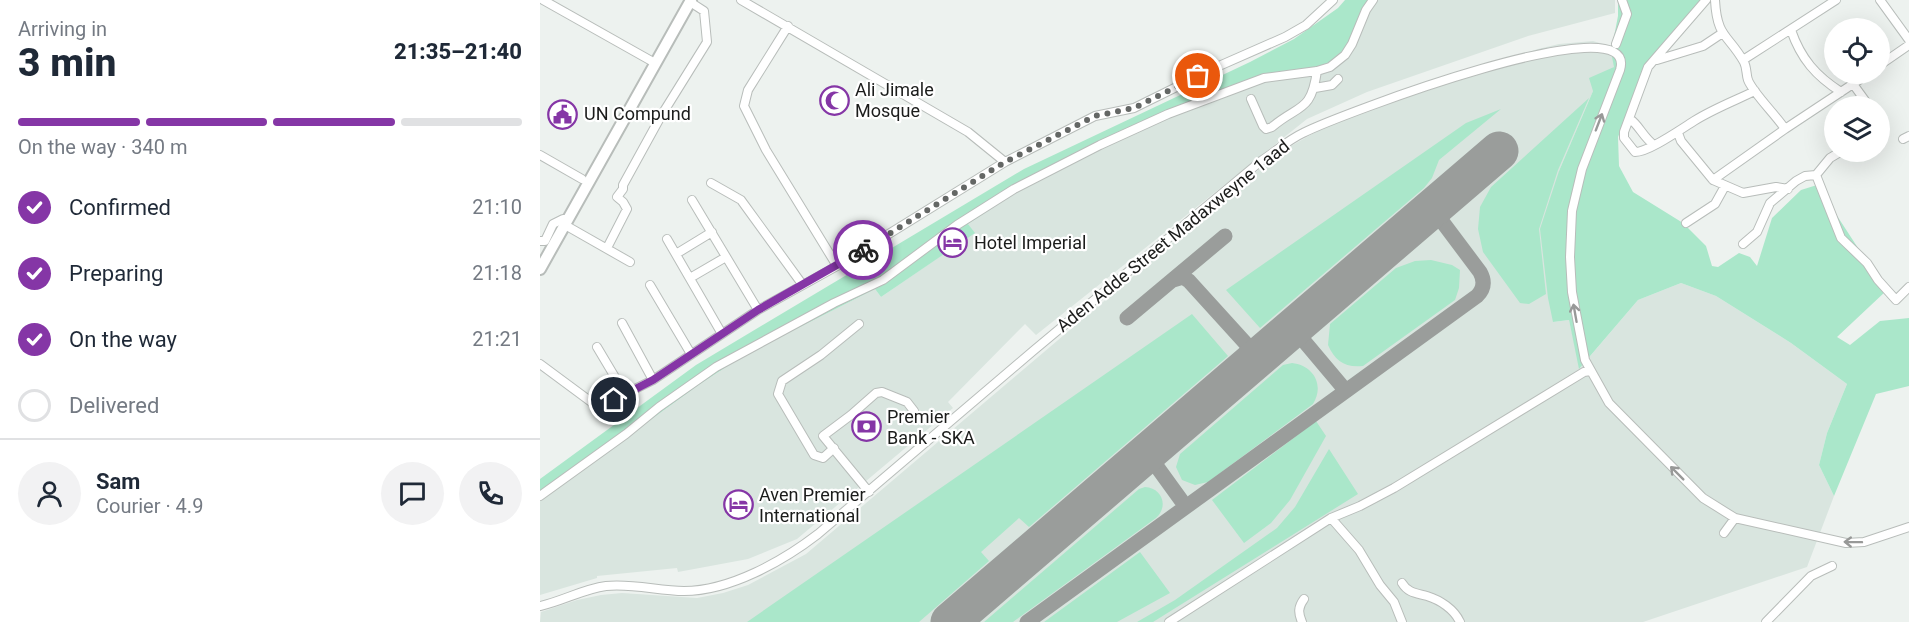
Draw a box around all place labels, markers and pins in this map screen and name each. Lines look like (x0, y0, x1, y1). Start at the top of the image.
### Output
pin (1172, 50, 1223, 101)
place label: Ali Jimale Mosque (855, 79, 934, 121)
mosque icon: Ali Jimale Mosque (818, 84, 850, 116)
public building icon: UN Compund (547, 98, 579, 130)
place label: UN Compund (584, 103, 691, 124)
hotel icon: Hotel Imperial (937, 227, 969, 259)
place label: Hotel Imperial (974, 232, 1086, 253)
pin (588, 374, 639, 425)
place label: Premier Bank - SKA (887, 406, 975, 448)
bank icon: Premier Bank - SKA (850, 411, 882, 443)
place label: Aven Premier International (759, 484, 866, 526)
hotel icon: Aven Premier International (722, 489, 754, 521)

